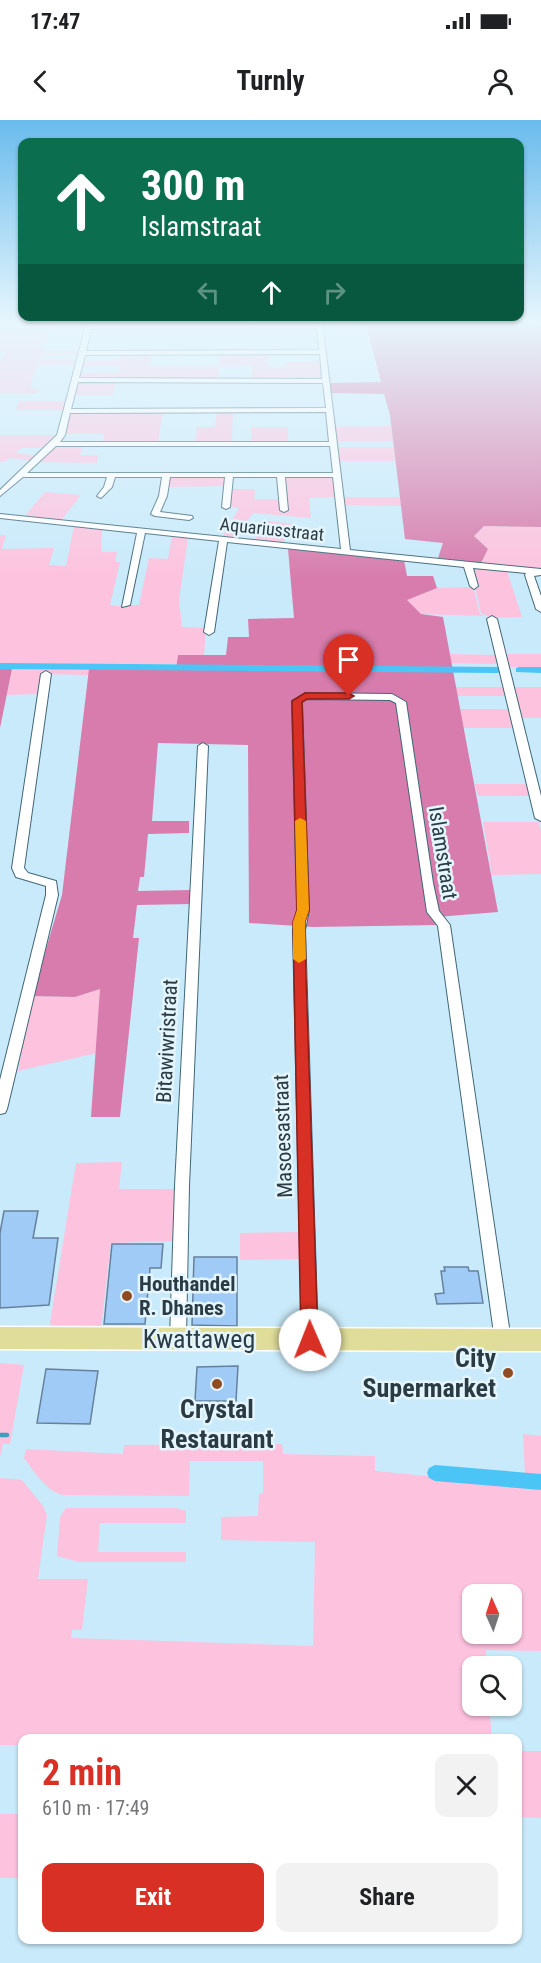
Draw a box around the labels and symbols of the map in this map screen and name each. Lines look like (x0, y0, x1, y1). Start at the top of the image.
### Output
street label: Aquariusstraat (219, 513, 325, 545)
pin (323, 634, 374, 696)
street label: Islamstraat (424, 805, 462, 901)
street label: Bitawiwristraat (152, 978, 182, 1104)
street label: Masoesastraat (269, 1074, 297, 1198)
place label: Houthandel R. Dhanes (139, 1272, 235, 1320)
marker: Houthandel R. Dhanes (120, 1289, 134, 1303)
position arrow (278, 1308, 342, 1372)
street label: Kwattaweg (143, 1324, 255, 1354)
place label: City Supermarket (363, 1343, 496, 1403)
marker: City Supermarket (501, 1366, 515, 1380)
marker: Crystal Restaurant (210, 1377, 224, 1391)
place label: Crystal Restaurant (161, 1394, 273, 1454)
north arrow (462, 1584, 522, 1644)

